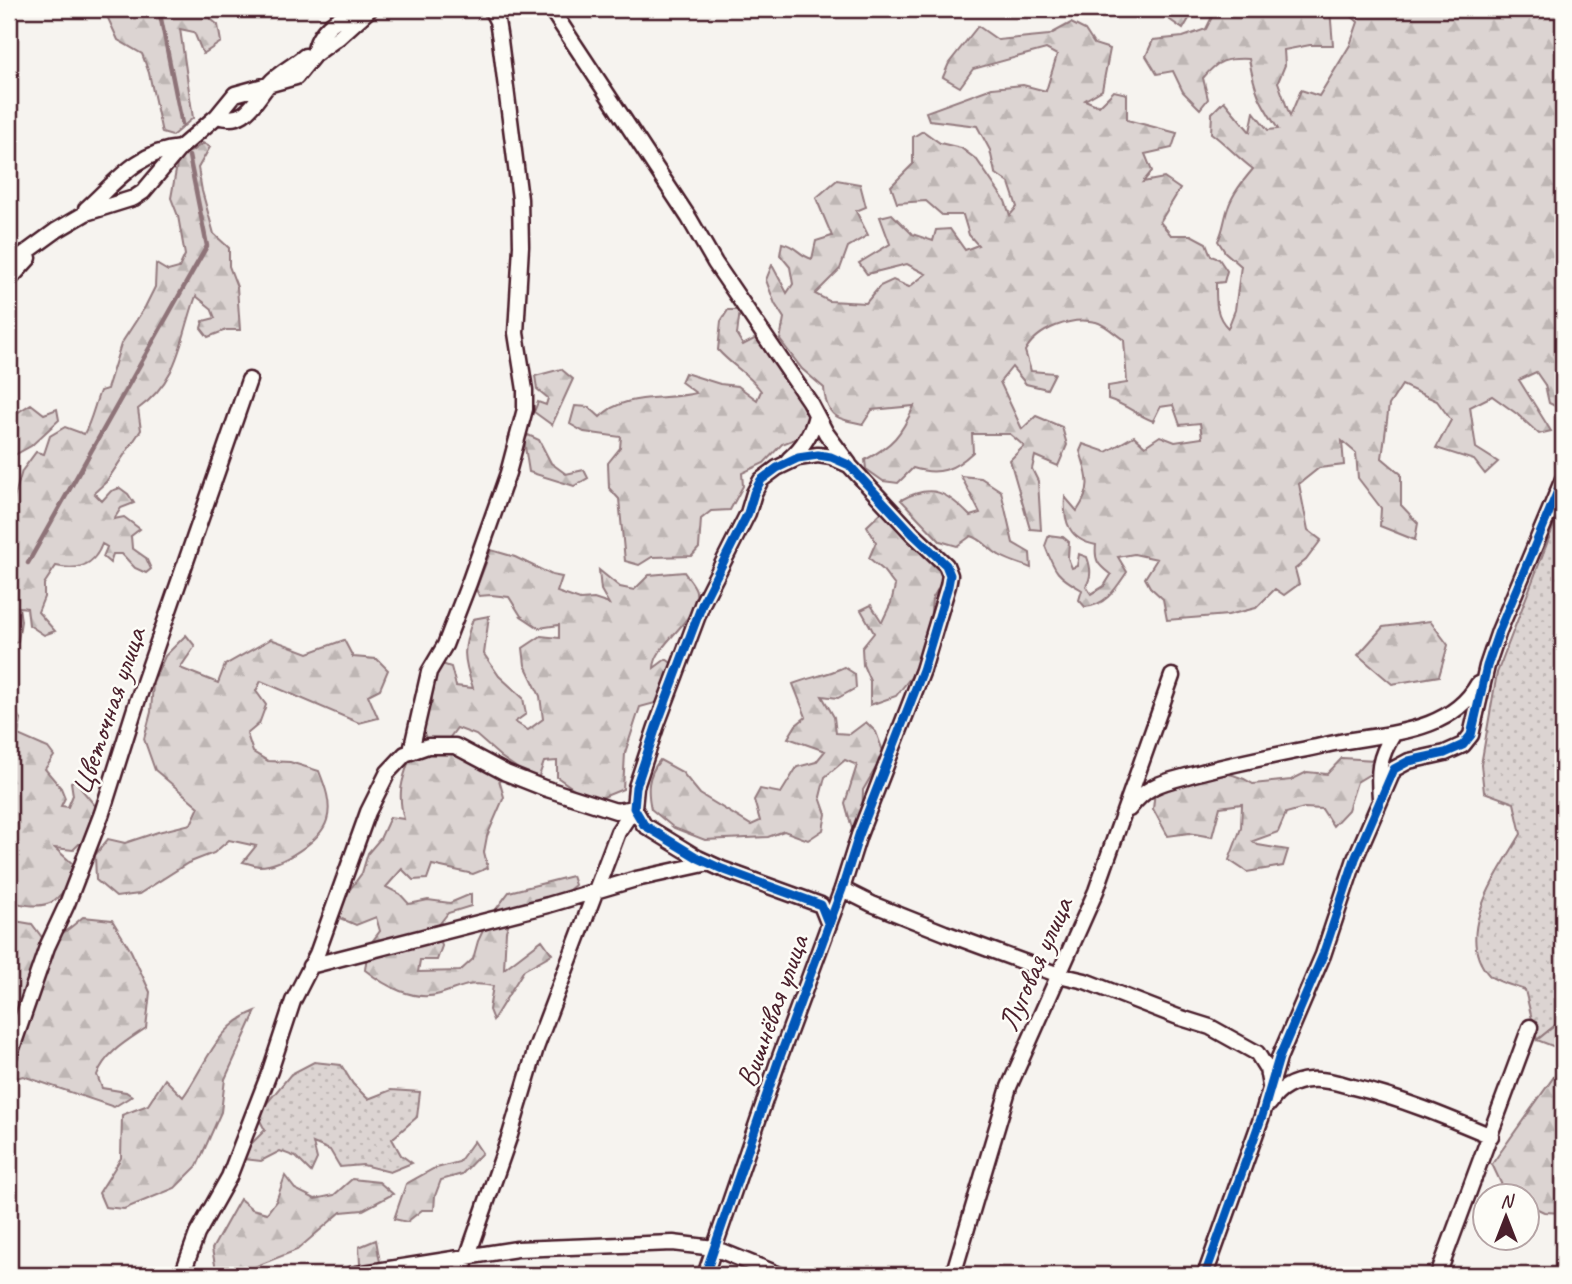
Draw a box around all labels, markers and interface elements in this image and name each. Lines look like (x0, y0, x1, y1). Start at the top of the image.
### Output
street label: Цветочная улица (62, 621, 155, 800)
street label: Луговая улица (989, 889, 1082, 1037)
street label: Вишнёвая улица (727, 928, 818, 1092)
north arrow (1470, 1182, 1540, 1252)
text: N (1500, 1189, 1515, 1213)

